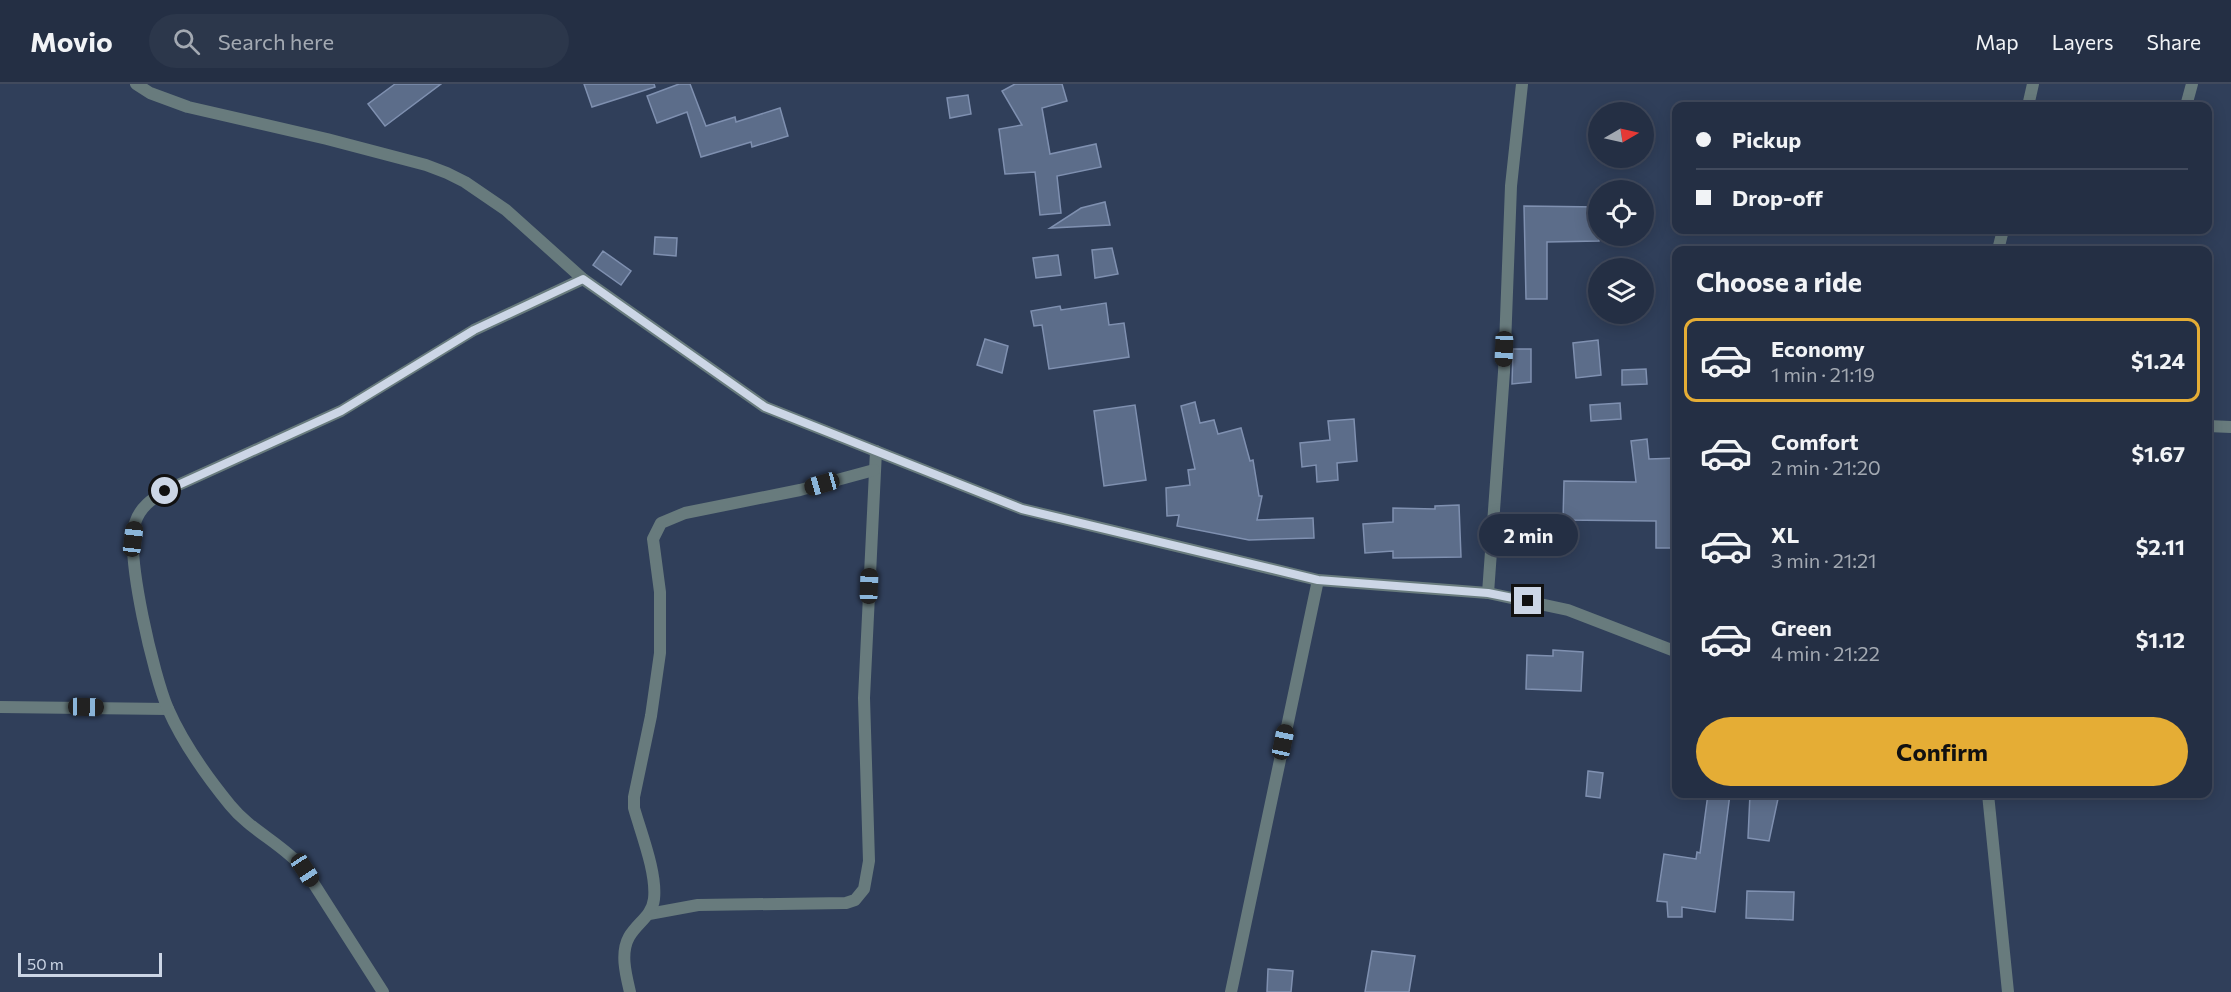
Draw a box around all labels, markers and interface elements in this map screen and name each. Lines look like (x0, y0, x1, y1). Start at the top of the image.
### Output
search box (149, 14, 569, 68)
text: Movio (30, 24, 113, 58)
icon: search (170, 25, 203, 58)
text: Search here (218, 28, 334, 55)
text: Map (1975, 29, 2019, 54)
text: Layers (2052, 29, 2114, 54)
text: Share (2147, 29, 2201, 54)
north arrow (1588, 102, 1654, 168)
map controls (1588, 102, 1654, 324)
text: Pickup (1732, 126, 1801, 153)
button: locate (1588, 180, 1654, 246)
text: Drop-off (1732, 184, 1823, 211)
button: layers (1588, 258, 1654, 324)
text: Choose a ride (1696, 265, 1862, 298)
car (1494, 331, 1514, 367)
icon: car (1699, 333, 1753, 387)
text: Economy (1771, 335, 1865, 362)
text: $1.24 (2131, 347, 2185, 374)
text: 1 min · 21:19 (1771, 362, 1875, 386)
icon: car (1699, 426, 1753, 480)
text: Comfort (1771, 428, 1859, 455)
text: $1.67 (2131, 440, 2185, 467)
text: 2 min · 21:20 (1771, 455, 1881, 479)
car (802, 470, 842, 498)
route start (151, 477, 178, 504)
callout: 2 min (1478, 514, 1577, 556)
icon: car (1699, 519, 1753, 573)
car (122, 520, 144, 558)
text: XL (1771, 521, 1799, 548)
text: 2 min (1504, 523, 1553, 547)
text: $2.11 (2136, 533, 2185, 560)
text: 3 min · 21:21 (1771, 548, 1877, 572)
car (859, 568, 879, 604)
route end (1514, 587, 1541, 614)
icon: car (1699, 612, 1753, 666)
text: Green (1771, 614, 1832, 641)
text: $1.12 (2136, 626, 2185, 653)
text: 4 min · 21:22 (1771, 641, 1880, 665)
car (68, 698, 104, 716)
button: Confirm (1696, 717, 2188, 786)
car (1270, 723, 1296, 761)
car (288, 850, 322, 890)
scale bar (18, 950, 162, 978)
text: 50 m (27, 954, 64, 973)

